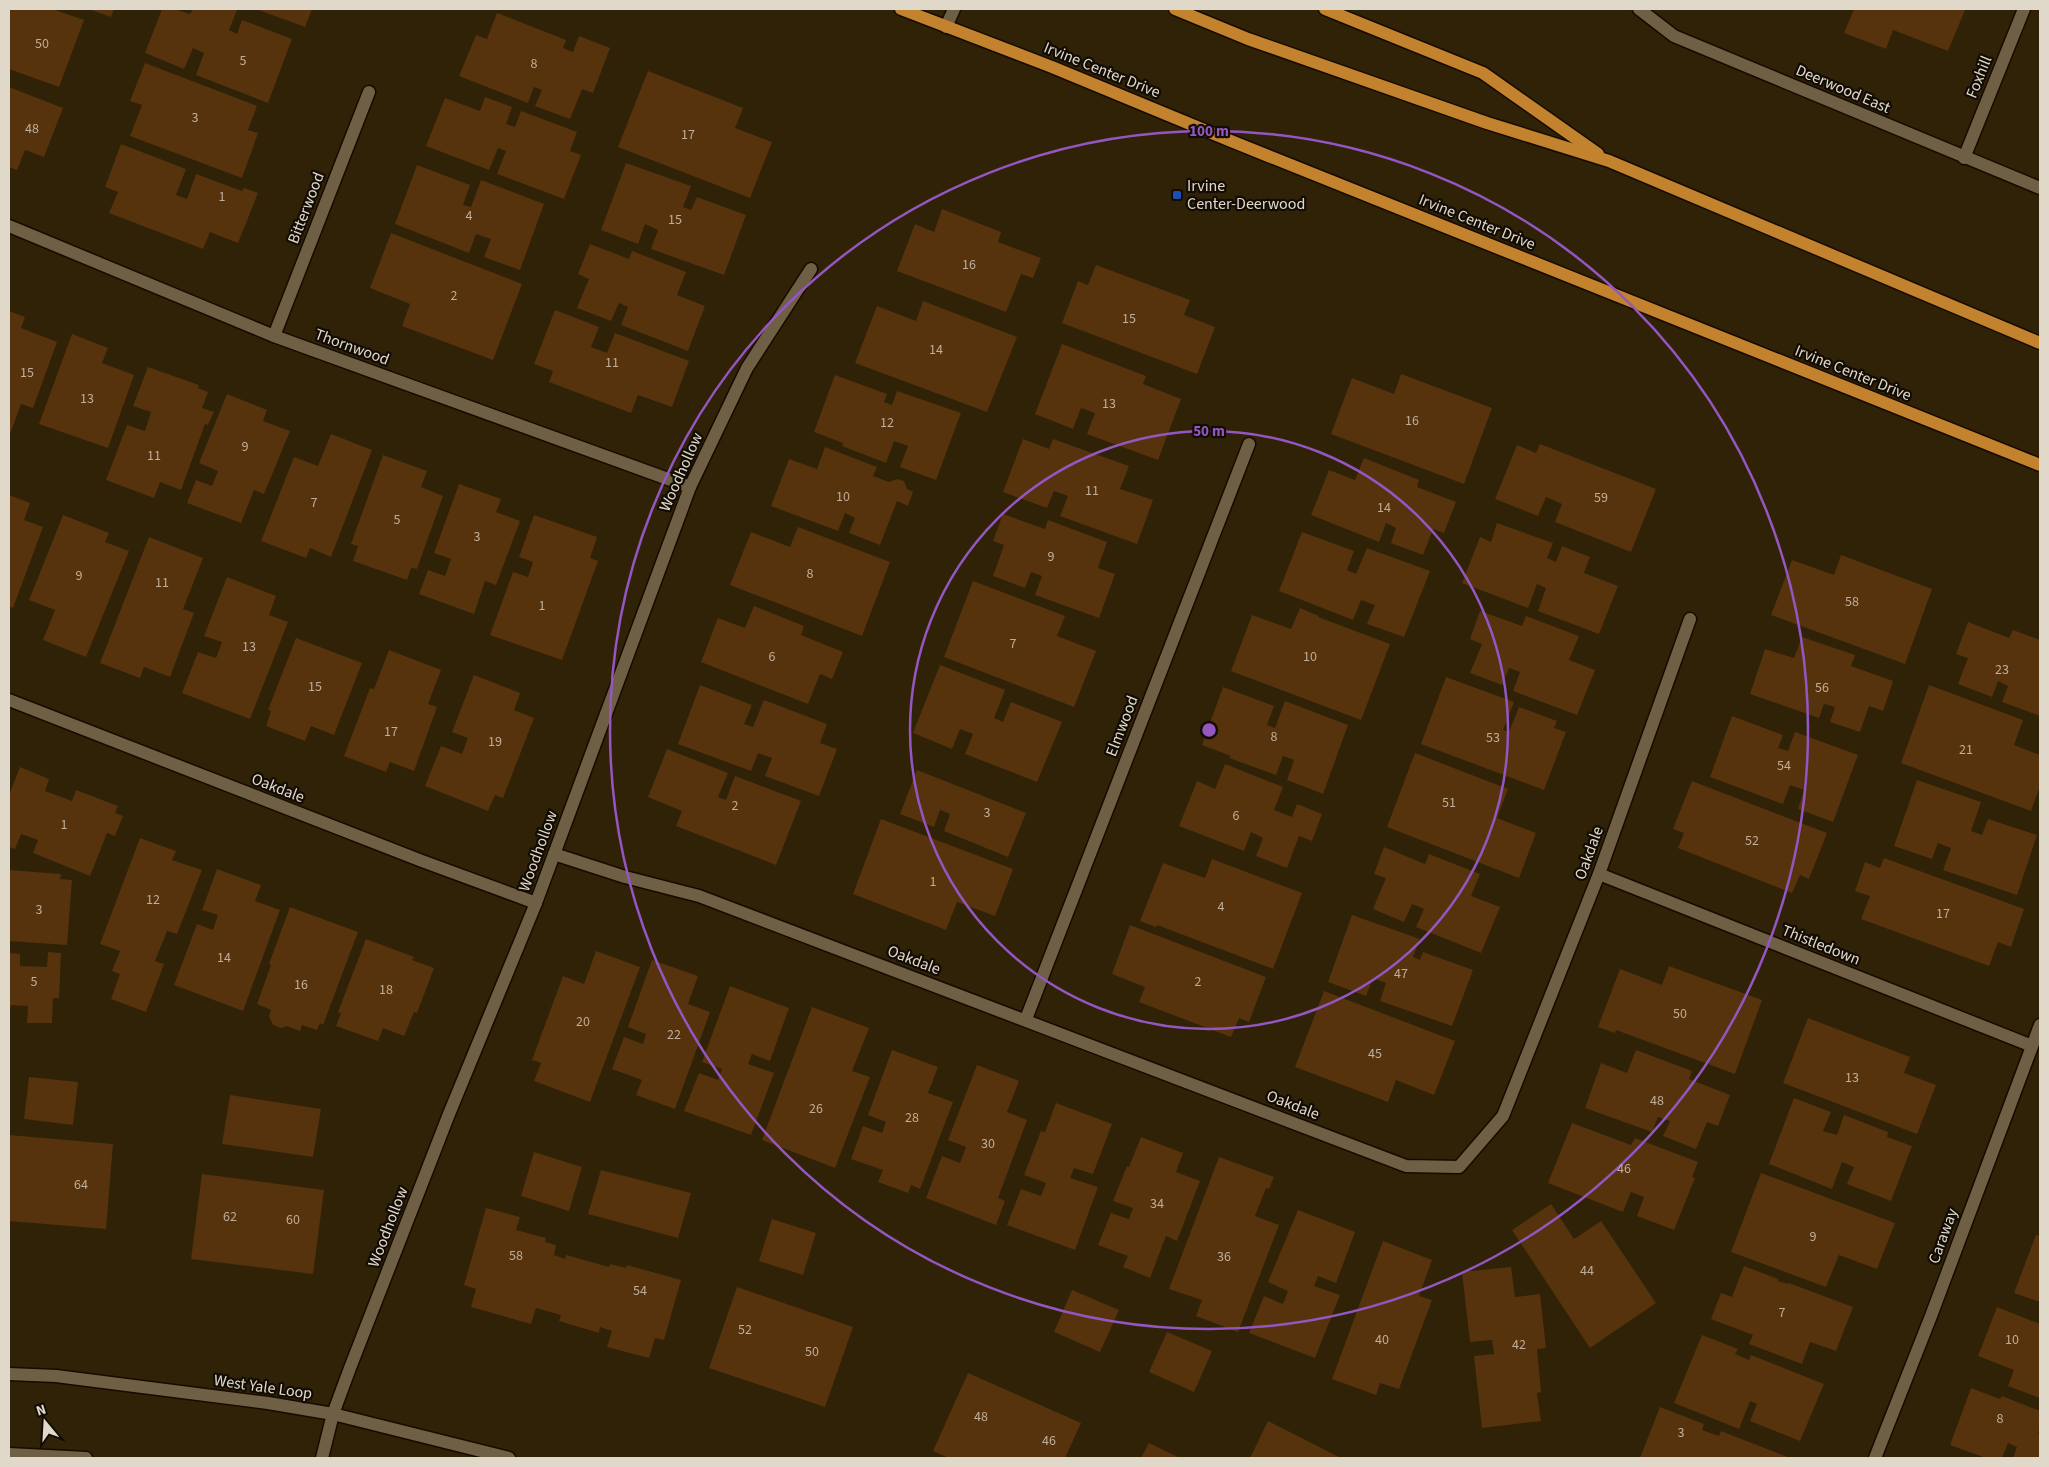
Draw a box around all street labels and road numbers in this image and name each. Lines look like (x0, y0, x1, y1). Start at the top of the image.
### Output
street label: Irvine Center Drive (1040, 37, 1164, 103)
street label: Foxhill (1961, 52, 1997, 102)
street label: Deerwood East (1792, 59, 1894, 119)
street label: Bitterwood (282, 169, 330, 247)
street label: Irvine Center Drive (1415, 189, 1539, 255)
street label: Thornwood (312, 323, 392, 371)
street label: Irvine Center Drive (1791, 340, 1915, 406)
street label: Woodhollow (654, 429, 708, 515)
street label: Elmwood (1100, 692, 1144, 760)
street label: Oakdale (248, 768, 308, 808)
street label: Woodhollow (513, 807, 563, 894)
street label: Oakdale (1569, 823, 1609, 883)
street label: Thistledown (1779, 919, 1863, 971)
street label: Oakdale (884, 940, 944, 980)
street label: Oakdale (1263, 1085, 1323, 1125)
street label: Woodhollow (363, 1183, 414, 1270)
street label: Caraway (1923, 1205, 1963, 1267)
street label: West Yale Loop (212, 1369, 314, 1405)

